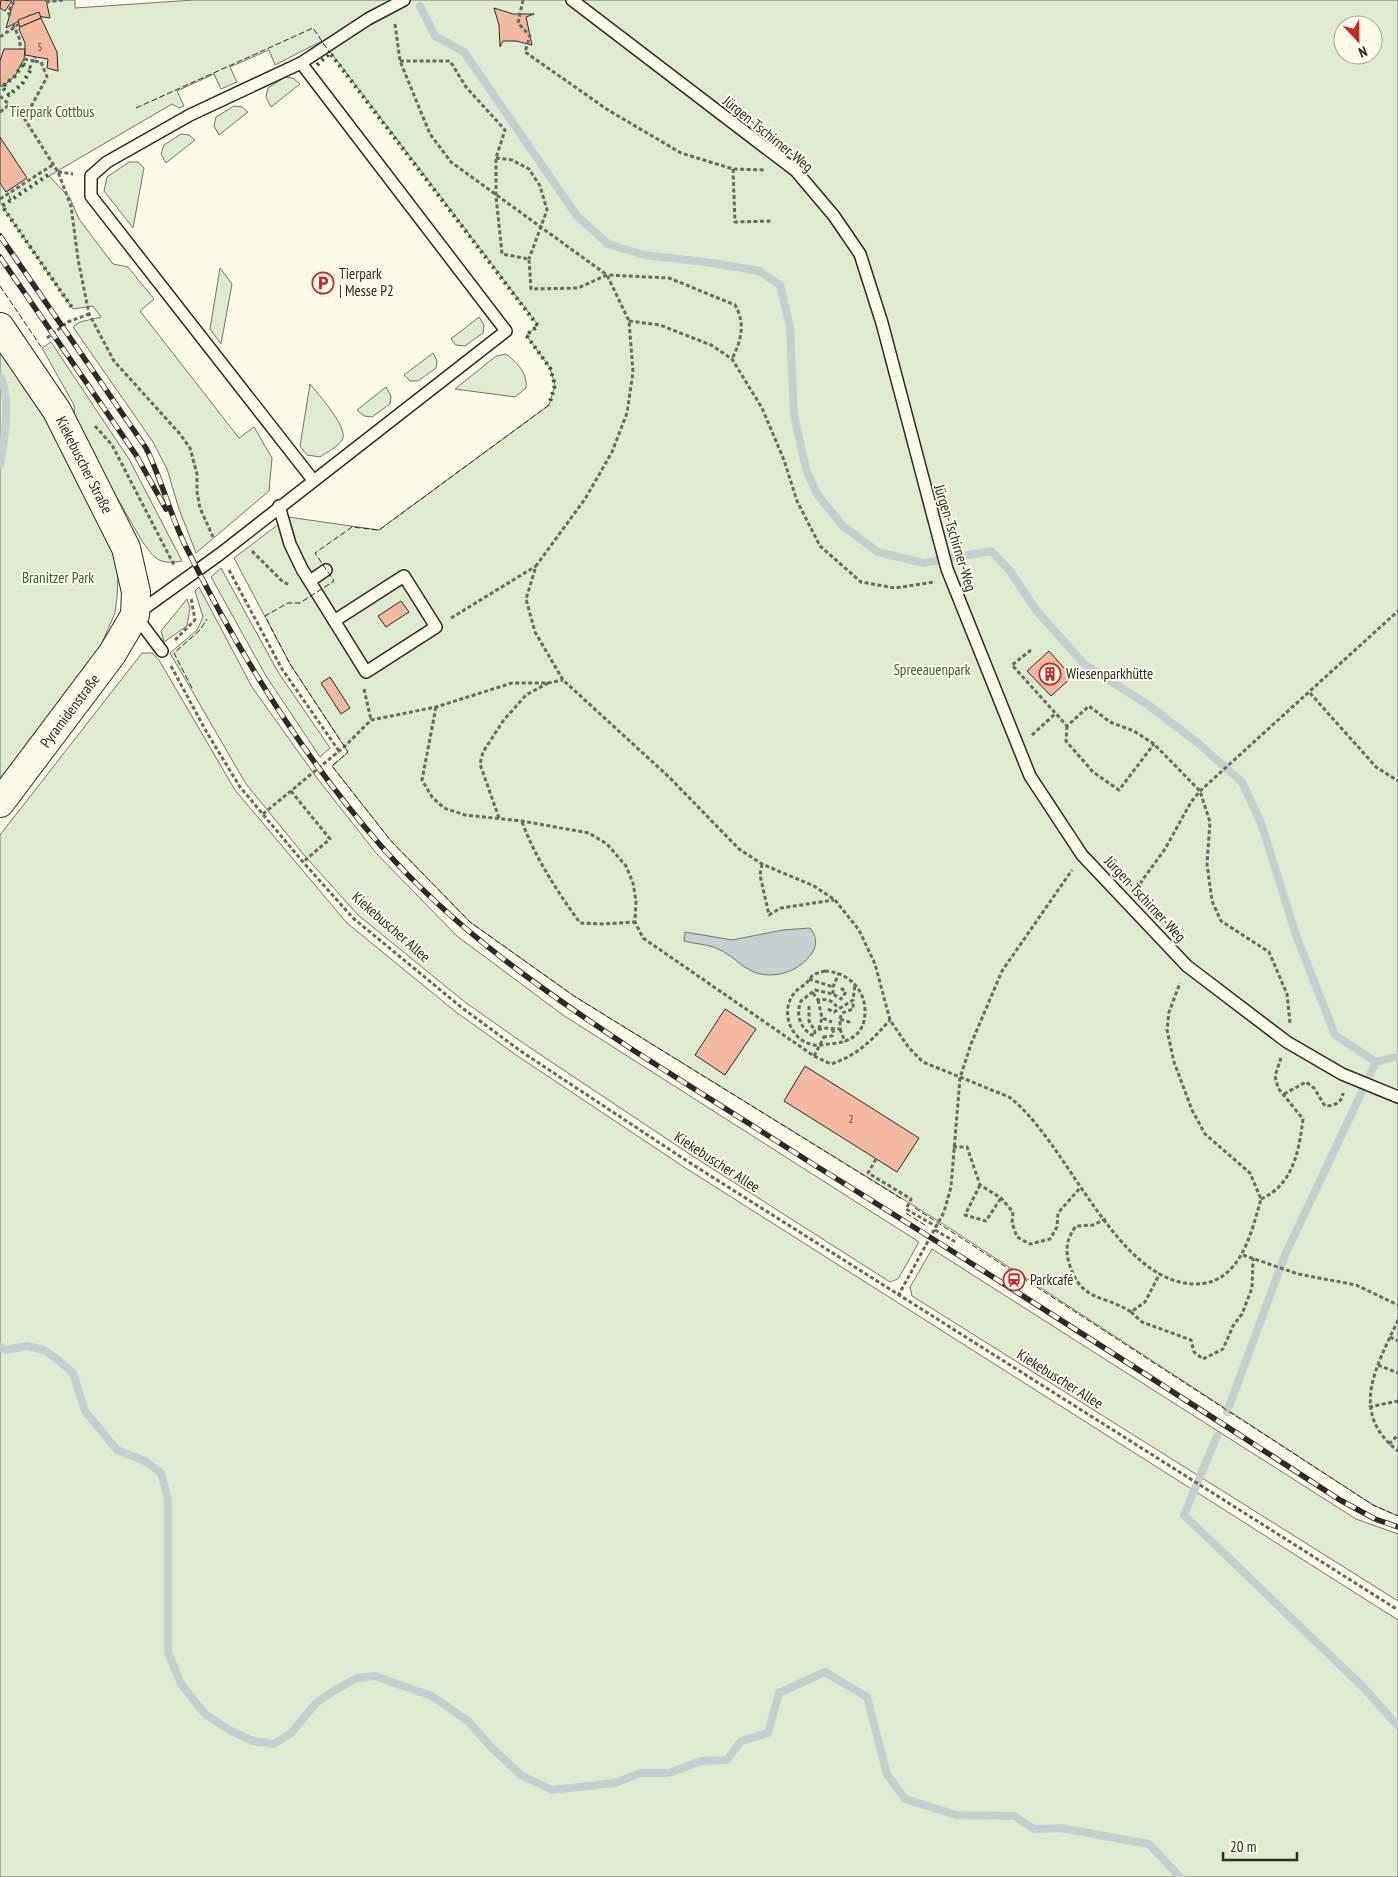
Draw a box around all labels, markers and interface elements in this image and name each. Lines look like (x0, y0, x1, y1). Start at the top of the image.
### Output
north arrow (1333, 15, 1383, 65)
house number: 5 (37, 39, 43, 54)
text: N (1356, 42, 1370, 62)
street label: Jürgen-Tschirner-Weg (719, 91, 817, 176)
park label: Tierpark Cottbus (10, 102, 94, 121)
place label: Tierpark | Messe P2 (339, 264, 394, 300)
parking icon: Tierpark | Messe P2 (311, 271, 335, 295)
street label: Kiekebuscher Straße (52, 413, 117, 516)
street label: Jürgen-Tschirner-Weg (930, 481, 981, 594)
park label: Branitzer Park (22, 568, 94, 587)
park label: Spreeauenpark (893, 660, 971, 679)
building icon: Wiesenparkhütte (1038, 662, 1062, 686)
place label: Wiesenparkhütte (1066, 664, 1153, 683)
street label: Pyramidenstraße (36, 670, 104, 751)
street label: Jürgen-Tschirner-Weg (1100, 851, 1190, 946)
street label: Kiekebuscher Allee (348, 887, 435, 966)
house number: 2 (848, 1111, 854, 1126)
street label: Kiekebuscher Allee (671, 1127, 764, 1196)
station icon: Parkcafé (1002, 1268, 1026, 1292)
place label: Parkcafé (1030, 1270, 1073, 1289)
street label: Kiekebuscher Allee (1014, 1345, 1107, 1413)
scale bar (1223, 1830, 1297, 1862)
text: 20 m (1230, 1837, 1256, 1856)

